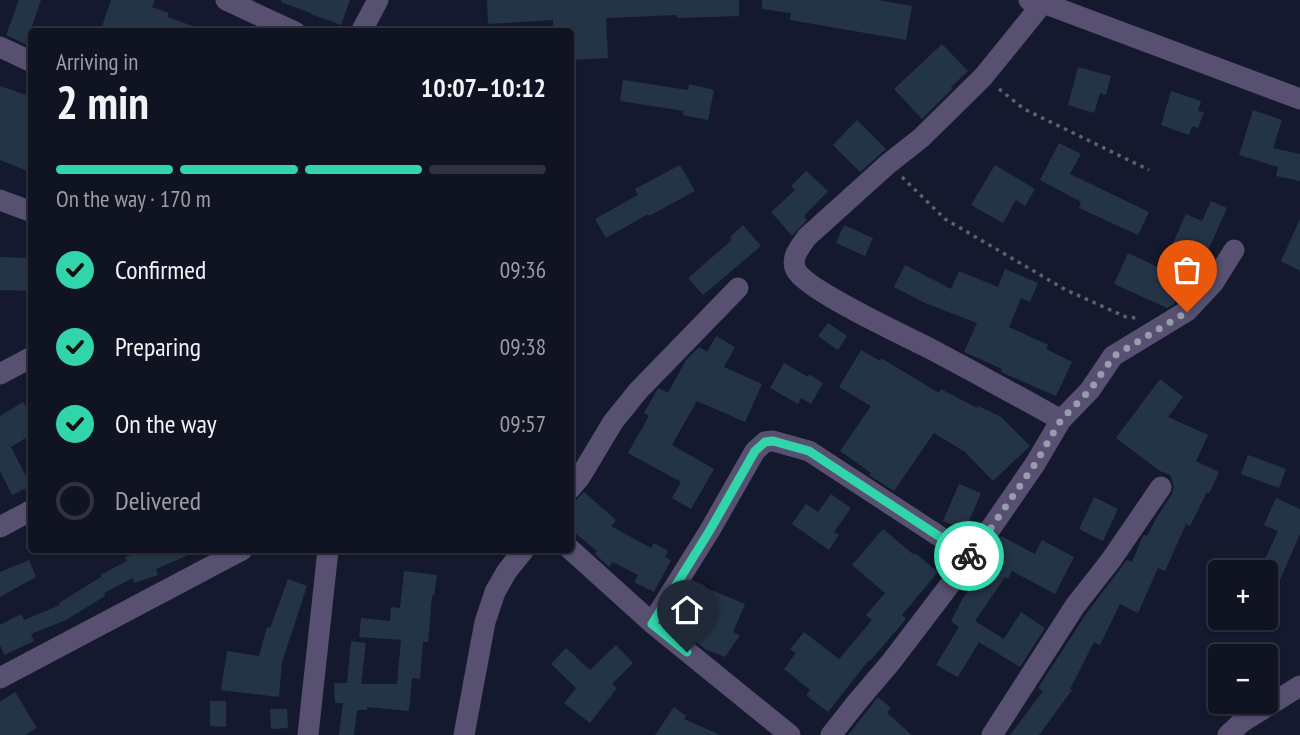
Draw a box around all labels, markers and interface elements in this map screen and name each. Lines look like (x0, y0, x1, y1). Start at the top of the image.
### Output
text: Arriving in (56, 47, 138, 76)
text: 10:07–10:12 (421, 71, 546, 104)
text: 2 min (56, 72, 149, 132)
text: On the way · 170 m (56, 184, 211, 213)
pin (1157, 240, 1217, 312)
icon: check (56, 251, 94, 289)
icon: bag (1168, 251, 1206, 289)
text: Confirmed (115, 253, 206, 286)
text: 09:36 (500, 255, 546, 284)
icon: check (56, 328, 94, 366)
text: Preparing (115, 330, 201, 363)
text: 09:38 (500, 332, 546, 361)
icon: check (56, 405, 94, 443)
text: On the way (115, 407, 217, 440)
text: 09:57 (500, 409, 546, 438)
text: Delivered (115, 484, 201, 517)
courier (934, 521, 1004, 591)
icon: bike (950, 537, 988, 575)
map controls (1208, 560, 1278, 714)
button: + (1208, 560, 1278, 630)
pin (657, 580, 717, 652)
icon: home (668, 591, 706, 629)
button: − (1208, 644, 1278, 714)

